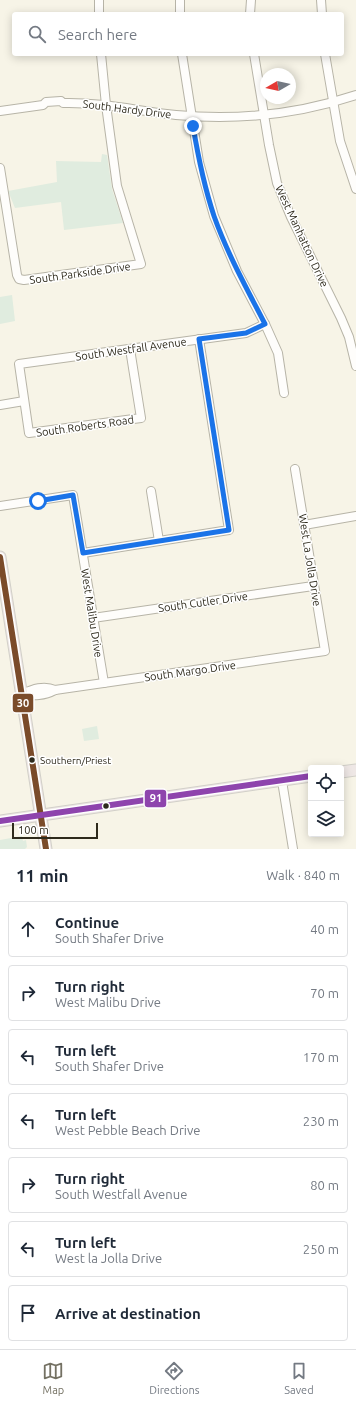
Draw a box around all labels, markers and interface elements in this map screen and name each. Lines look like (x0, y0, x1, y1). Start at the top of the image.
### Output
search box (12, 12, 344, 56)
icon: search (26, 23, 48, 45)
text: Search here (58, 26, 137, 43)
north arrow (260, 68, 296, 104)
street label: South Hardy Drive (82, 98, 172, 120)
route end (184, 117, 202, 135)
street label: West Manhatton Drive (273, 183, 331, 289)
street label: South Parkside Drive (29, 260, 131, 286)
street label: South Westfall Avenue (75, 335, 187, 363)
street label: South Roberts Road (35, 413, 135, 439)
route start (29, 492, 47, 510)
street label: West La Jolla Drive (297, 513, 323, 607)
street label: West Malibu Drive (79, 568, 105, 658)
street label: South Cutler Drive (157, 590, 249, 614)
street label: South Margo Drive (143, 659, 237, 683)
line badge: 30 (12, 693, 34, 713)
text: 30 (17, 697, 29, 709)
marker: Southern/Priest (27, 755, 37, 765)
place label: Southern/Priest (40, 755, 111, 766)
map controls (308, 765, 344, 837)
button: locate (308, 765, 344, 801)
line badge: 91 (144, 789, 167, 808)
text: 91 (150, 792, 162, 804)
unlabelled marker (101, 801, 111, 811)
button: layers (308, 801, 344, 837)
scale bar (12, 821, 98, 840)
text: 100 m (18, 824, 49, 836)
text: 11 min (16, 866, 69, 885)
text: Walk · 840 m (266, 868, 340, 882)
text: Continue (55, 914, 119, 931)
icon: ahead (17, 918, 39, 940)
text: 40 m (310, 922, 339, 936)
text: South Shafer Drive (55, 931, 164, 945)
text: Turn right (55, 978, 125, 995)
icon: right (17, 982, 39, 1004)
text: 70 m (310, 986, 339, 1000)
text: West Malibu Drive (55, 995, 161, 1009)
text: Turn left (55, 1042, 116, 1059)
icon: left (17, 1046, 39, 1068)
text: 170 m (303, 1050, 339, 1064)
text: South Shafer Drive (55, 1059, 164, 1073)
text: Turn left (55, 1106, 116, 1123)
icon: left (17, 1110, 39, 1132)
text: 230 m (303, 1114, 339, 1128)
text: West Pebble Beach Drive (55, 1123, 200, 1137)
text: Turn right (55, 1170, 125, 1187)
icon: right (17, 1174, 39, 1196)
text: 80 m (310, 1178, 339, 1192)
text: South Westfall Avenue (55, 1187, 187, 1201)
text: Turn left (55, 1234, 116, 1251)
icon: left (17, 1238, 39, 1260)
text: 250 m (303, 1242, 339, 1256)
text: West la Jolla Drive (55, 1251, 162, 1265)
icon: arrive (17, 1302, 39, 1324)
text: Arrive at destination (55, 1305, 201, 1322)
tab: Map (42, 1360, 64, 1396)
tab: Directions (149, 1360, 200, 1396)
tab: Saved (284, 1360, 314, 1396)

